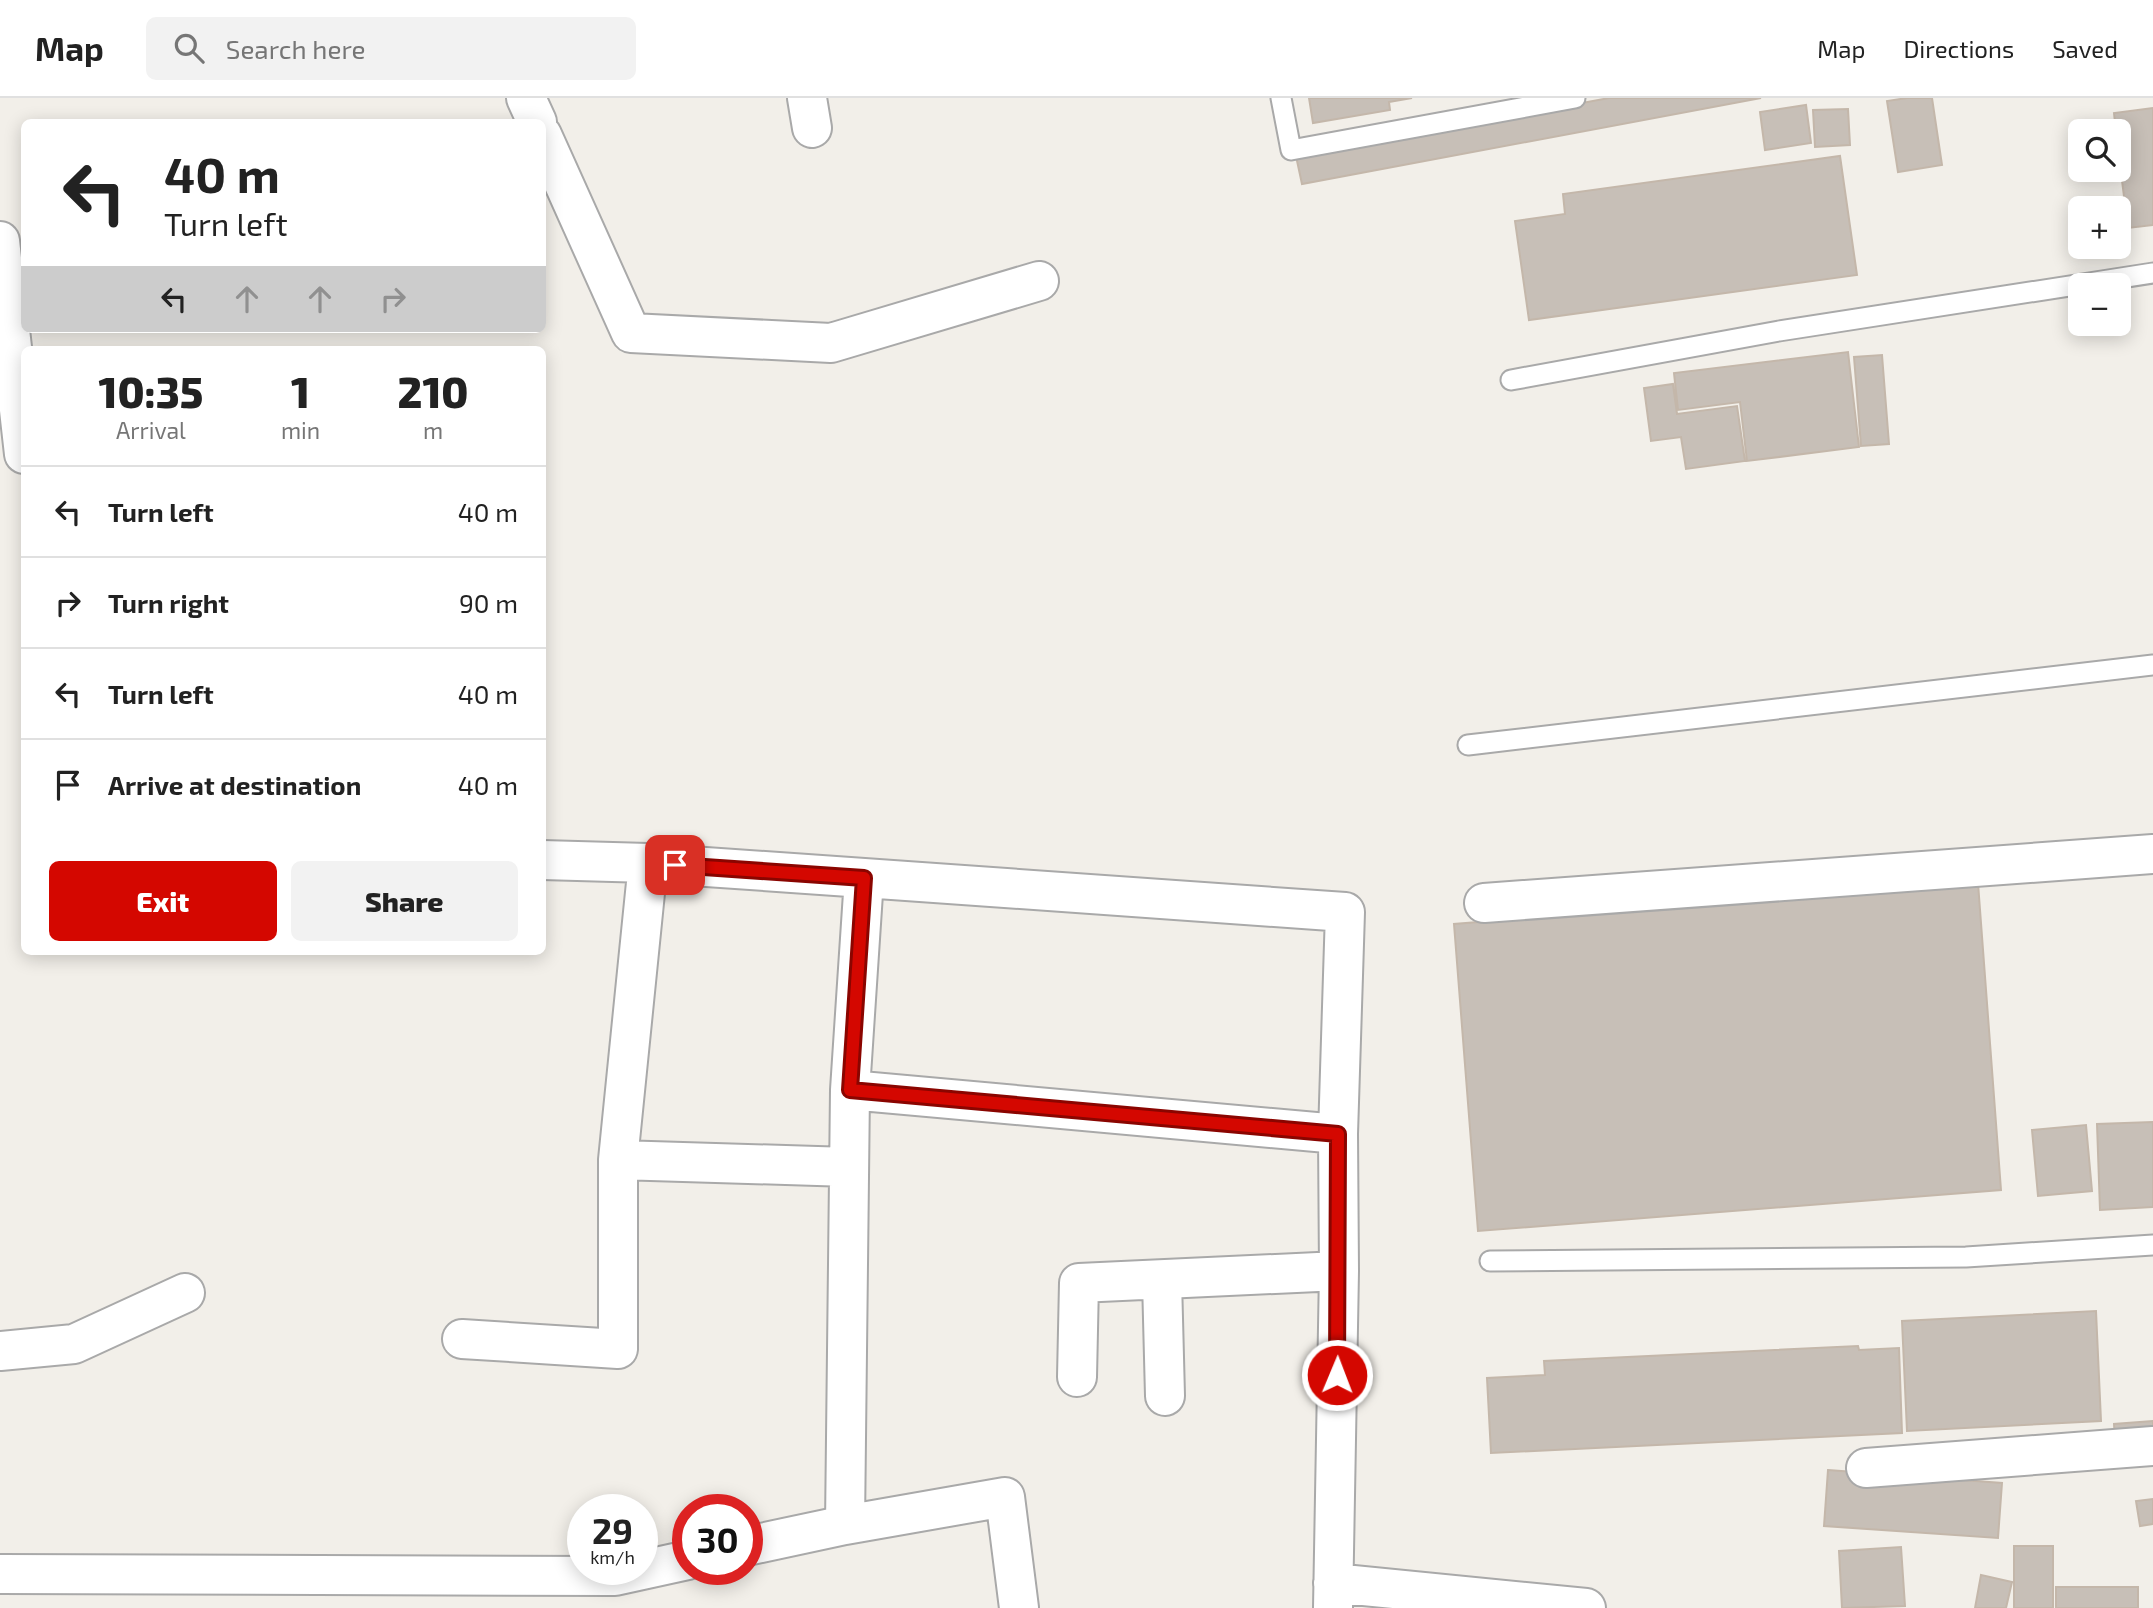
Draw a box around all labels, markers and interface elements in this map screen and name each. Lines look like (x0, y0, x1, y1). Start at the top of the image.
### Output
search box (146, 17, 636, 80)
text: Map (35, 28, 104, 68)
icon: search (170, 29, 208, 67)
text: Search here (226, 33, 365, 64)
text: Map (1817, 34, 1865, 63)
text: Directions (1903, 34, 2014, 63)
text: Saved (2052, 34, 2118, 63)
map controls (2068, 119, 2131, 336)
button: search (2068, 119, 2131, 182)
text: 40 m (164, 144, 280, 203)
icon: left (49, 147, 140, 238)
button: + (2068, 196, 2131, 259)
text: Turn left (164, 204, 288, 242)
button: − (2068, 273, 2131, 336)
icon: left (155, 280, 193, 318)
icon: ahead (228, 280, 266, 318)
icon: ahead (301, 280, 339, 318)
icon: right (374, 280, 412, 318)
text: 10:35 (98, 366, 203, 416)
text: 1 (291, 366, 310, 416)
text: 210 (398, 366, 469, 416)
text: Arrival (116, 416, 186, 444)
text: min (281, 416, 320, 444)
text: m (423, 416, 443, 444)
icon: left (49, 493, 87, 531)
text: Turn left (108, 496, 214, 527)
text: 40 m (458, 496, 518, 527)
icon: right (49, 584, 87, 622)
text: Turn right (108, 587, 229, 618)
text: 90 m (459, 587, 518, 618)
icon: left (49, 675, 87, 713)
text: Turn left (108, 678, 214, 709)
text: 40 m (458, 678, 518, 709)
icon: arrive (49, 766, 87, 804)
text: Arrive at destination (108, 769, 361, 800)
text: 40 m (458, 769, 518, 800)
pin (645, 835, 705, 895)
icon: arrive (656, 846, 694, 884)
button: Exit (49, 861, 277, 941)
button: Share (291, 861, 518, 941)
position arrow (1300, 1338, 1374, 1412)
speed limit sign: 30 (672, 1494, 763, 1585)
text: 29 (592, 1509, 633, 1551)
text: km/h (590, 1546, 635, 1568)

